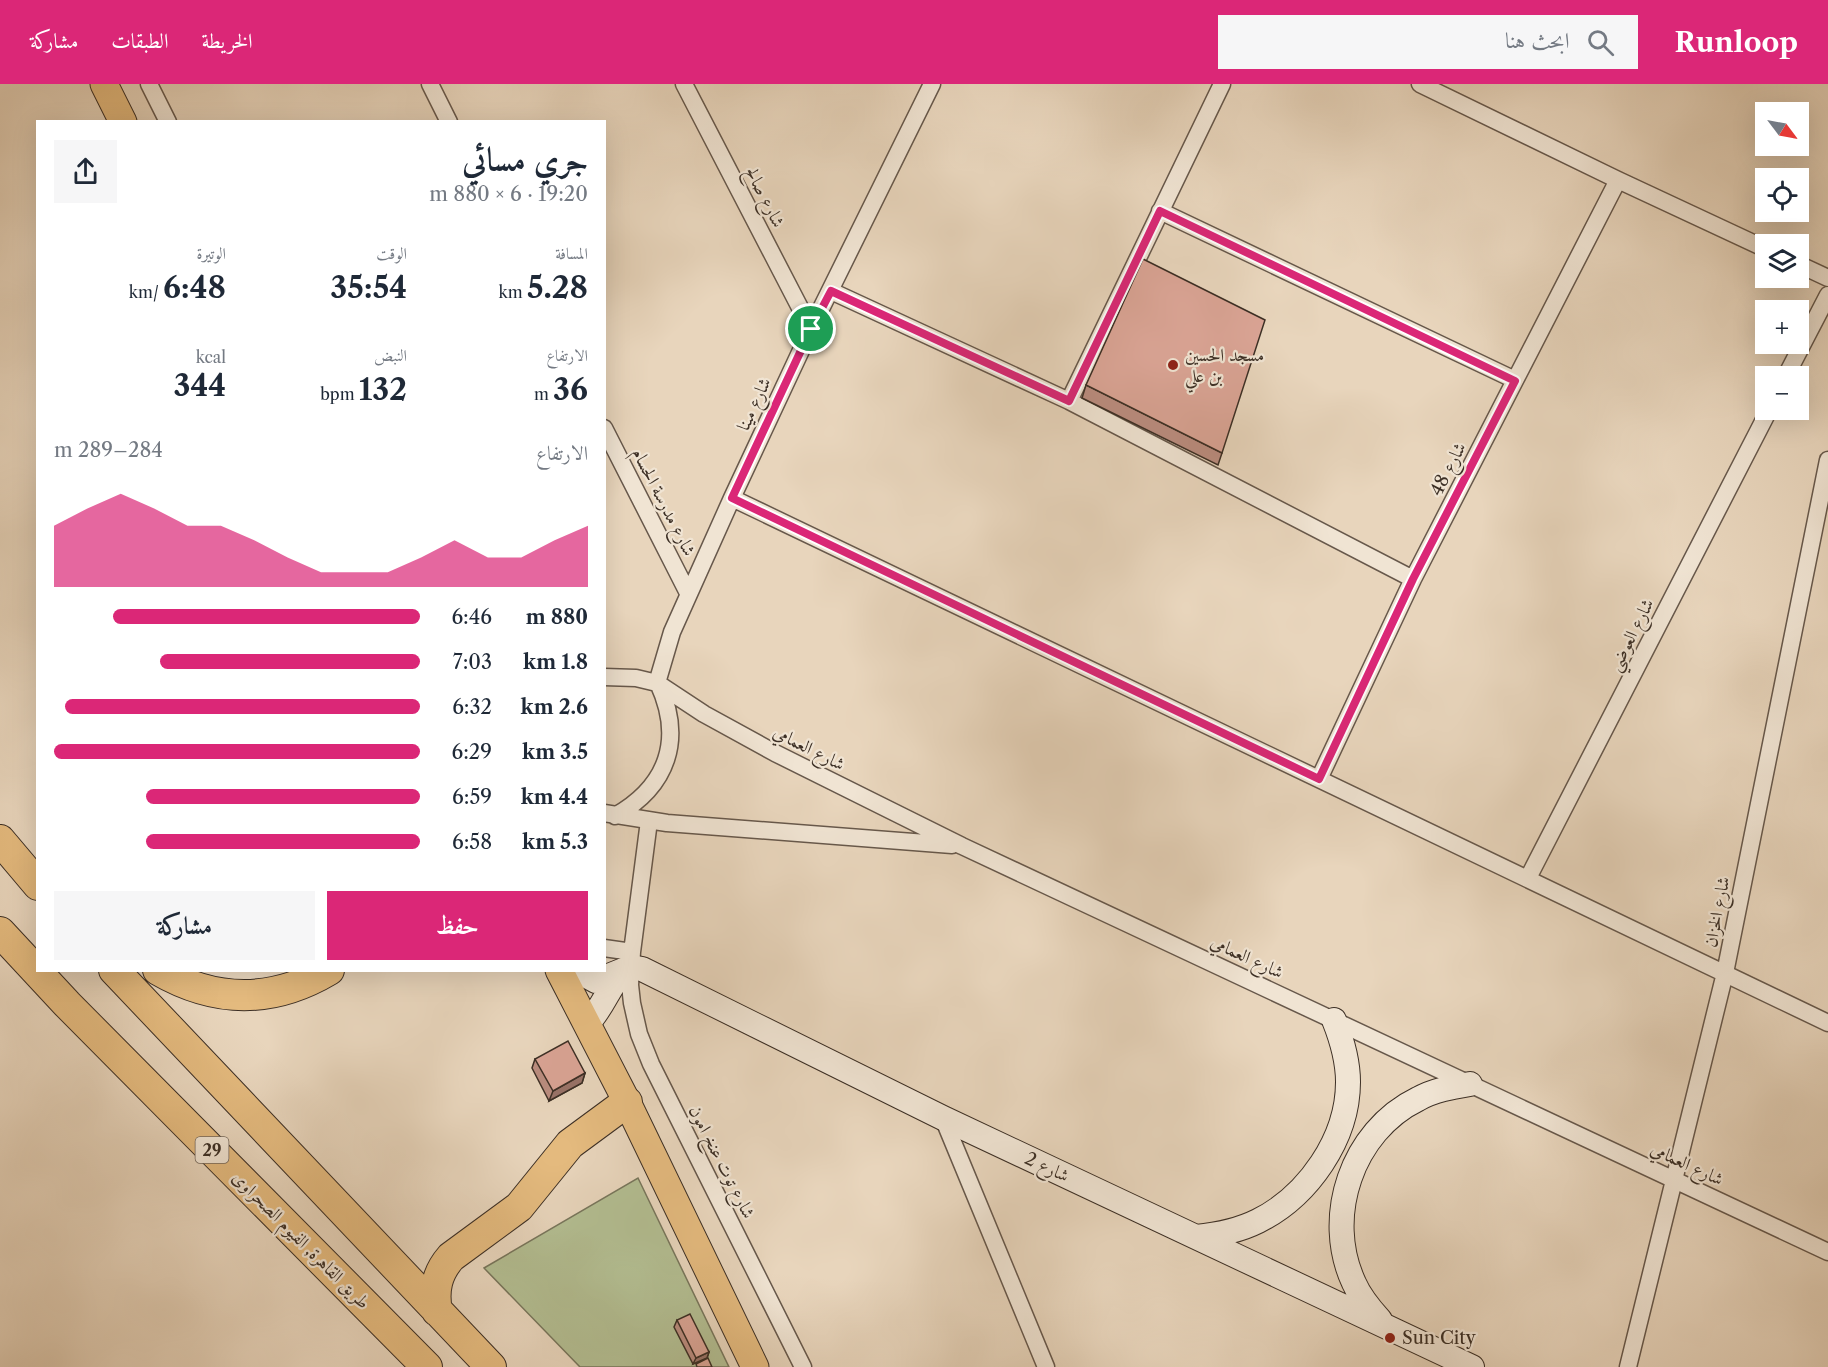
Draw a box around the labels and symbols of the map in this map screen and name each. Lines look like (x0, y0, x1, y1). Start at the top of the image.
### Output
north arrow (1755, 102, 1809, 156)
street label: شارع صالح (736, 163, 790, 233)
pin (785, 303, 836, 354)
place label: مسجد الحسين بن علي (1185, 344, 1264, 393)
marker: مسجد الحسين بن علي (1166, 358, 1180, 372)
street label: شارع مينا (732, 374, 779, 436)
street label: شارع 48 (1425, 439, 1474, 501)
street label: شارع مدرسة الحسام (623, 444, 701, 562)
street label: شارع العوضي (1603, 595, 1664, 678)
street label: شارع العمامي (768, 721, 849, 779)
street label: شارع الخزان (1699, 875, 1739, 950)
street label: شارع العمامي (1205, 931, 1287, 987)
street label: شارع توت عنخ امون (680, 1102, 760, 1224)
road number: 29 (196, 1137, 228, 1163)
street label: شارع العمامي (1645, 1138, 1727, 1194)
street label: شارع 2 (1020, 1147, 1073, 1190)
street label: طريق القاهرة, الفيوم الصحراوى (224, 1167, 374, 1317)
place label: Sun City (1402, 1327, 1477, 1349)
marker: Sun City (1383, 1331, 1397, 1345)

